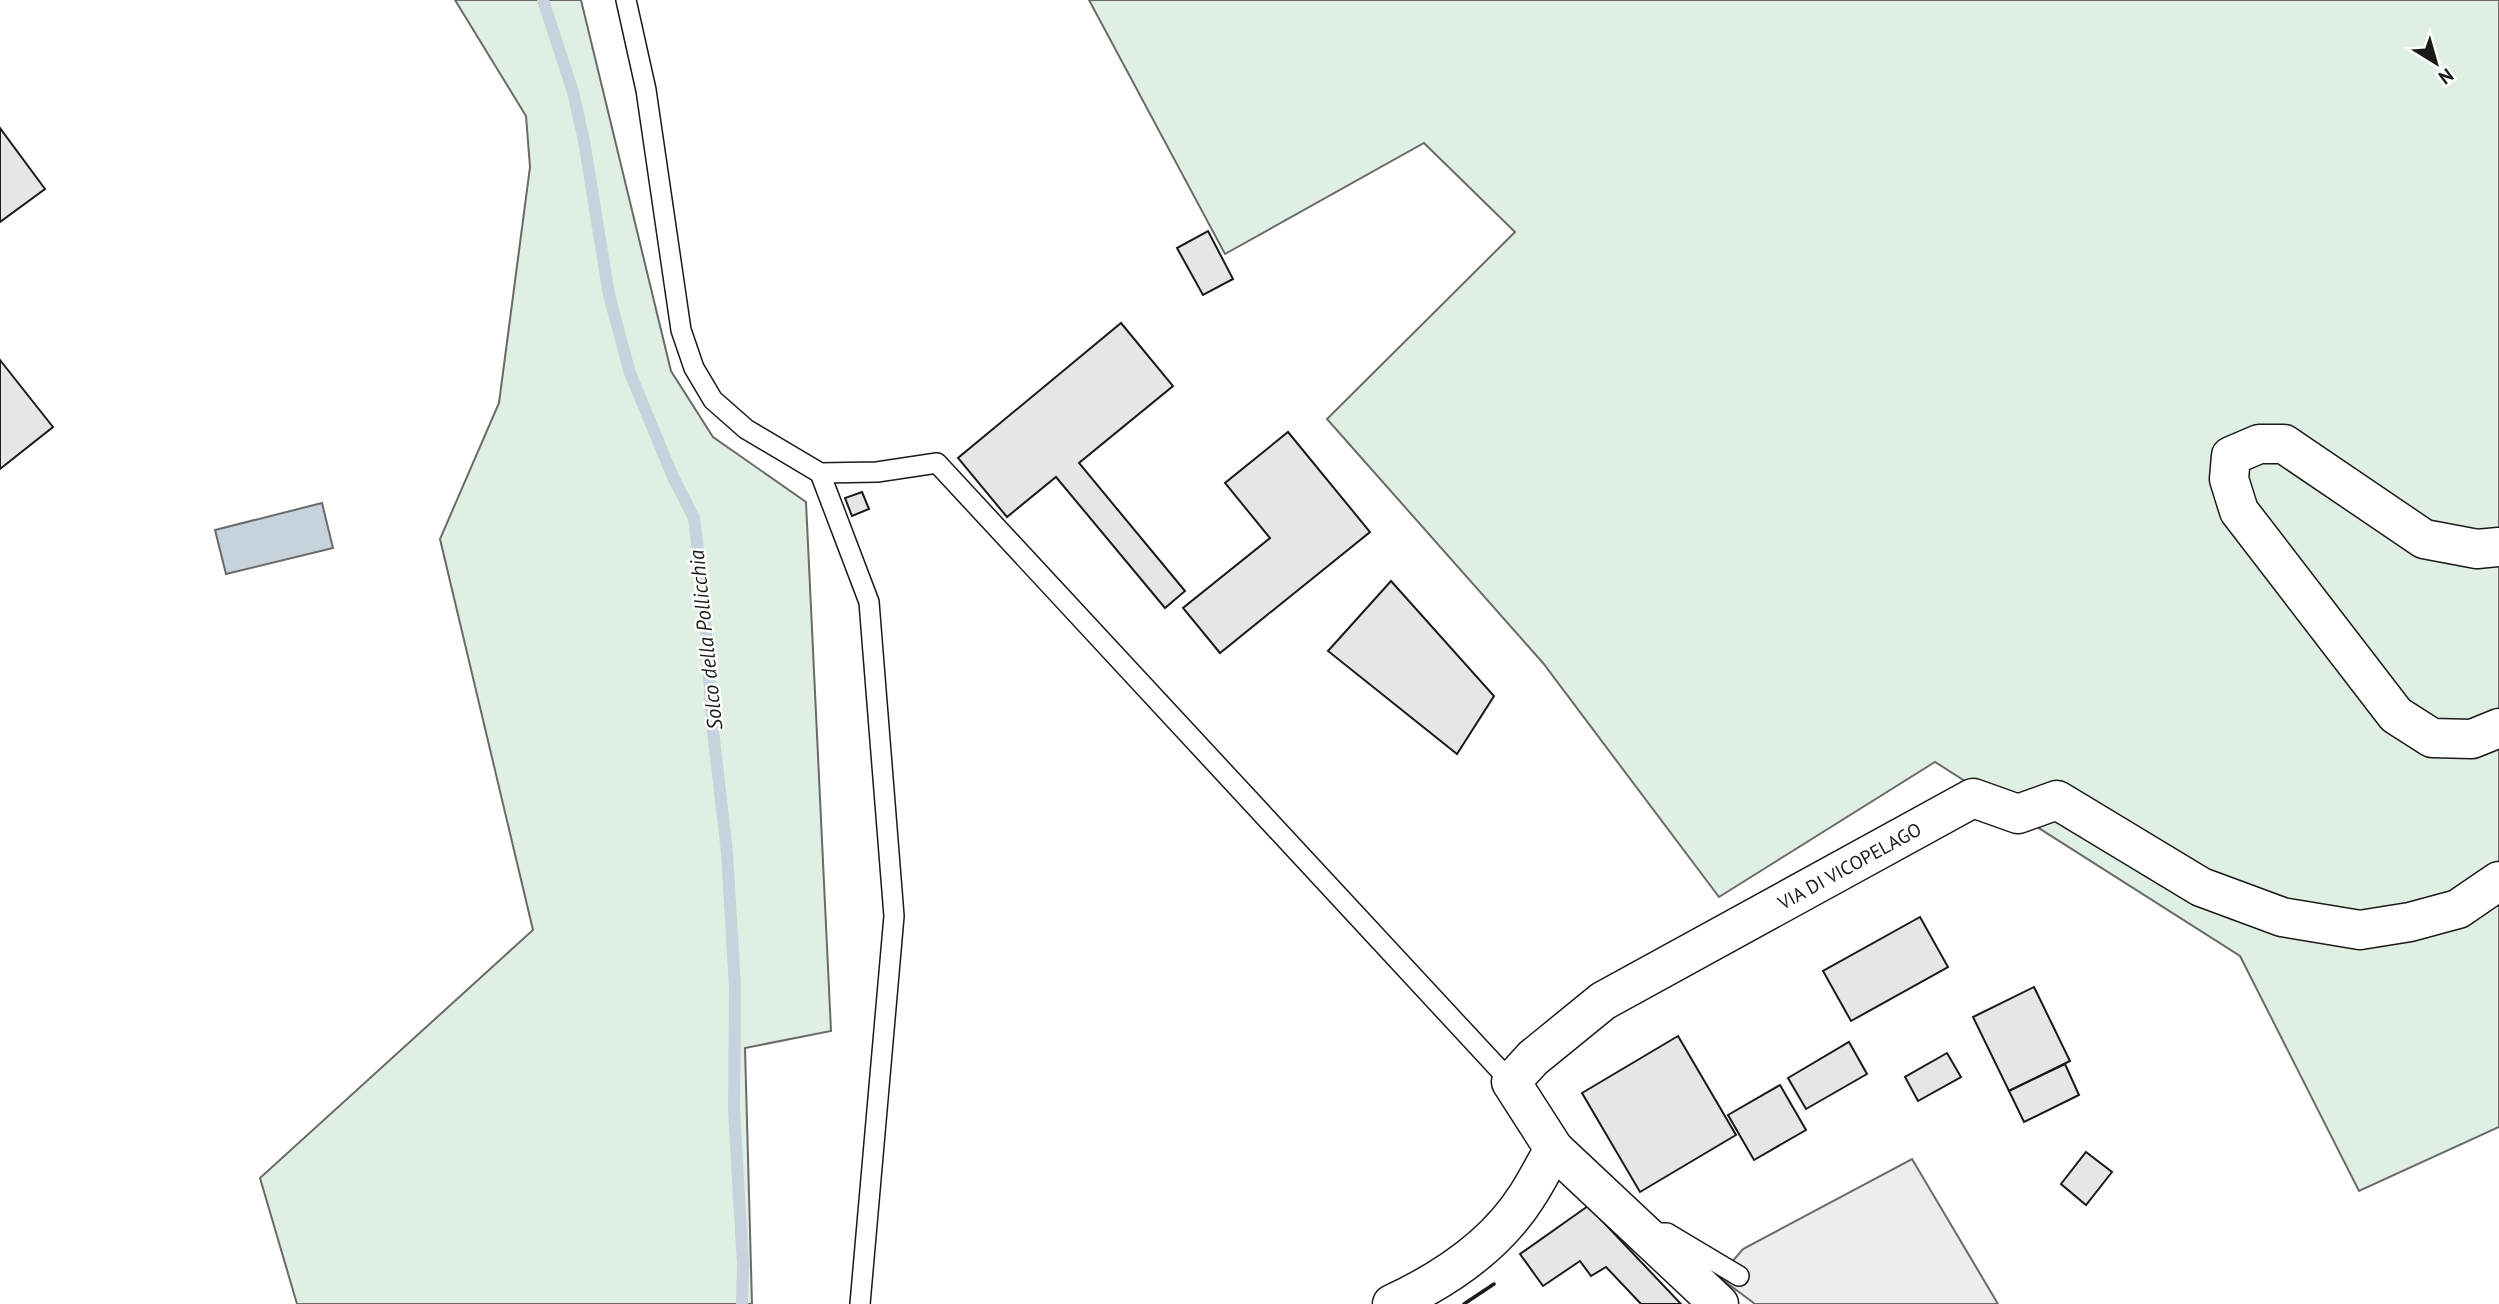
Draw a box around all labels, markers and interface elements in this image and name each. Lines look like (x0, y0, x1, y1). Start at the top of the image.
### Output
north arrow (2401, 28, 2471, 98)
text: N (2434, 63, 2458, 90)
water label: Solco della Pollicchia (683, 548, 728, 731)
street label: VIA DI VICOPELAGO (1773, 817, 1925, 915)

